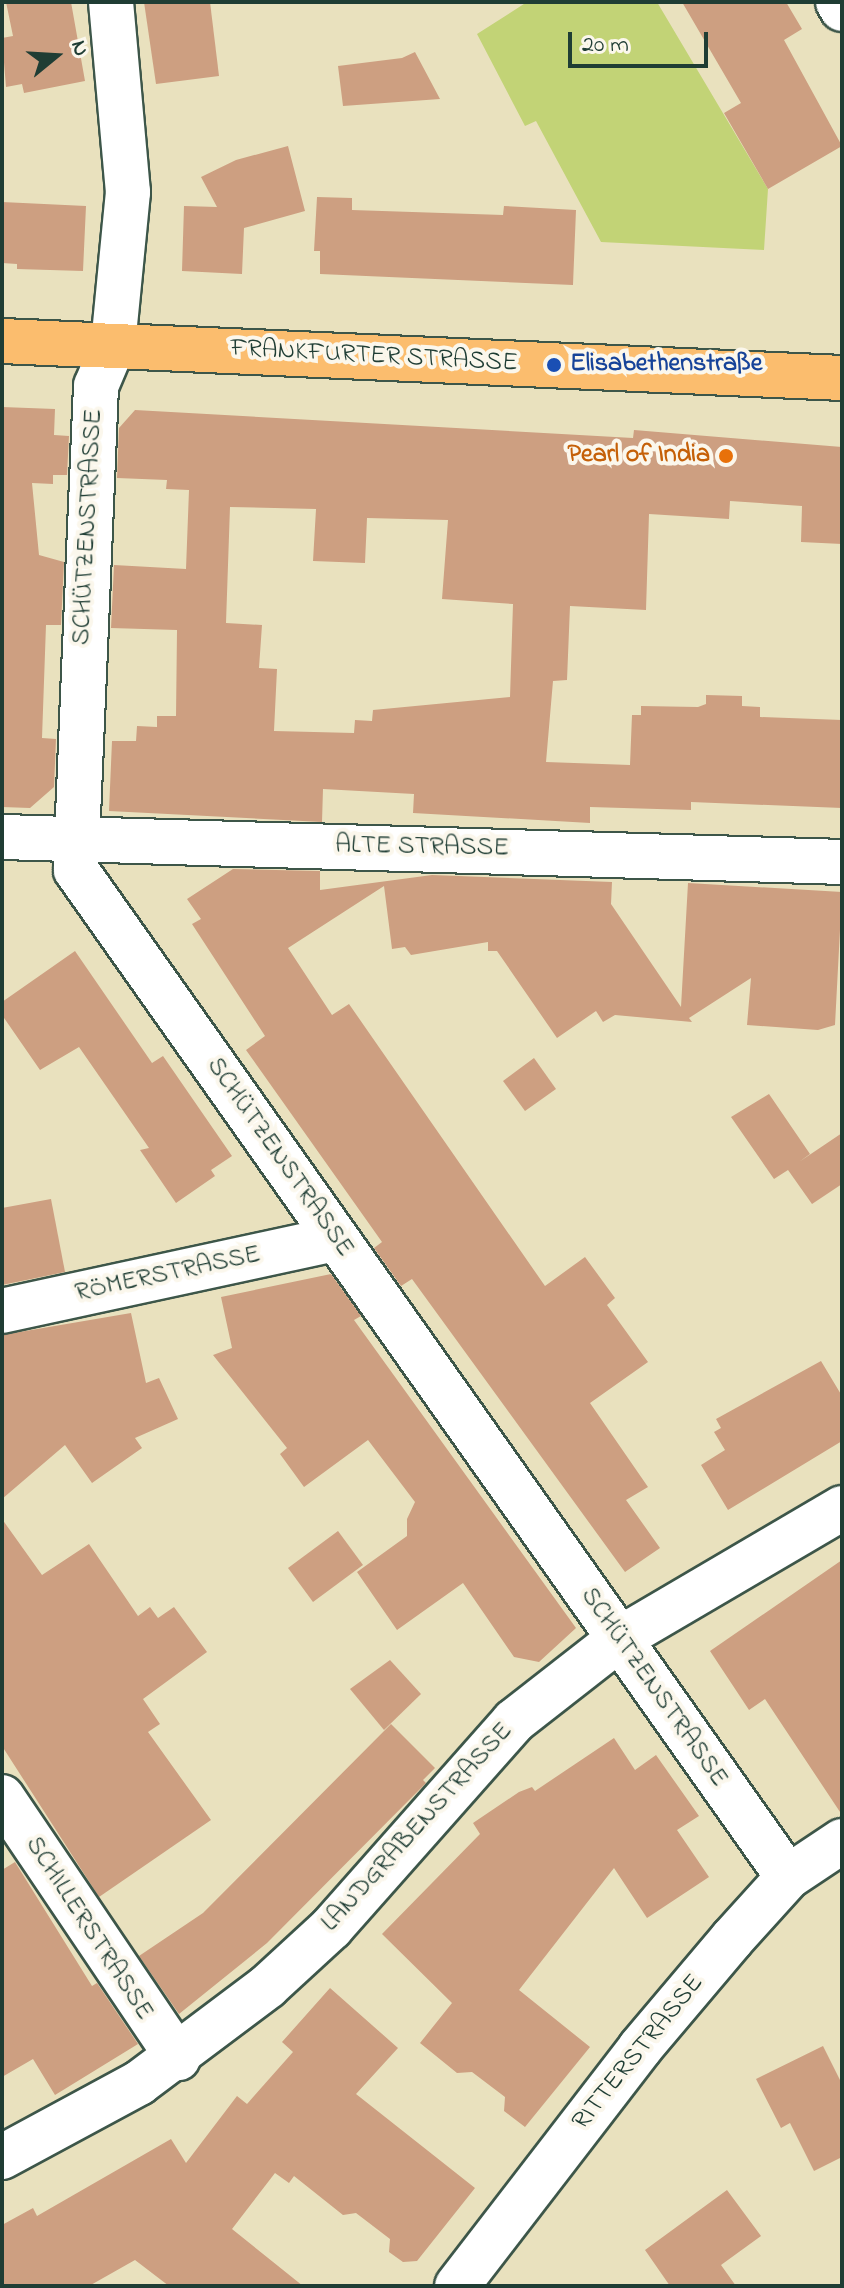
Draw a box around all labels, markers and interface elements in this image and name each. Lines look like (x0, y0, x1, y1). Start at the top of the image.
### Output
north arrow (16, 16, 96, 96)
scale bar (572, 16, 712, 66)
text: 20 m (582, 28, 629, 63)
text: N (61, 37, 96, 61)
street label: FRANKFURTER STRASSE (230, 334, 518, 380)
place label: Elisabethenstraße (570, 349, 762, 381)
marker: Elisabethenstraße (545, 356, 563, 374)
street label: SCHÜTZENSTRASSE (67, 408, 111, 646)
place label: Pearl of India (568, 440, 710, 472)
marker: Pearl of India (717, 447, 735, 465)
street label: ALTE STRASSE (335, 831, 509, 865)
street label: SCHÜTZENSTRASSE (198, 1052, 360, 1264)
street label: RÖMERSTRASSE (72, 1240, 264, 1310)
street label: SCHÜTZENSTRASSE (572, 1582, 734, 1794)
street label: LANDGRABENSTRASSE (316, 1717, 520, 1939)
street label: SCHILLERSTRASSE (17, 1831, 159, 2027)
street label: RITTERSTRASSE (567, 1969, 711, 2137)

